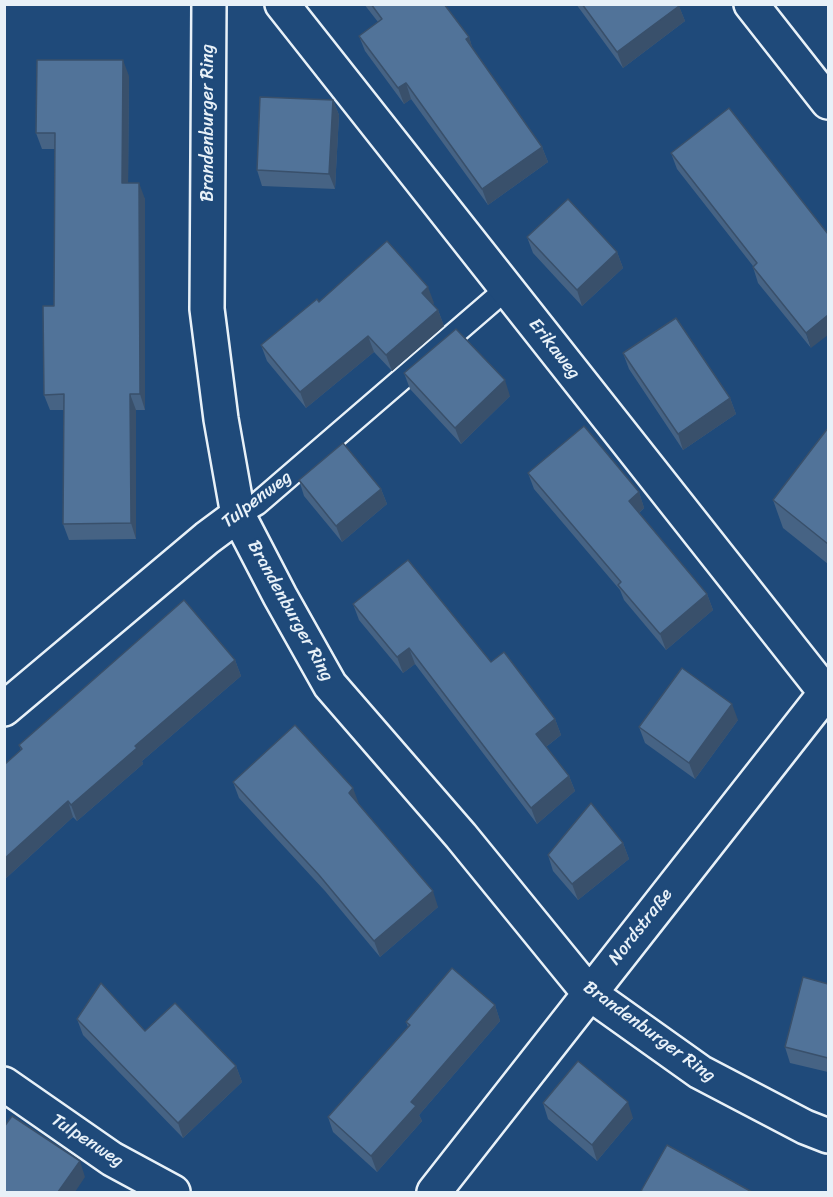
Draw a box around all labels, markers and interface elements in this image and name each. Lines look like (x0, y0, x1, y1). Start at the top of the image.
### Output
street label: Brandenburger Ring (197, 44, 219, 202)
street label: Erikaweg (524, 314, 584, 384)
street label: Tulpenweg (218, 467, 296, 533)
street label: Brandenburger Ring (242, 537, 338, 685)
street label: Nordstraße (604, 884, 678, 970)
street label: Brandenburger Ring (579, 977, 719, 1087)
street label: Tulpenweg (47, 1110, 127, 1172)

